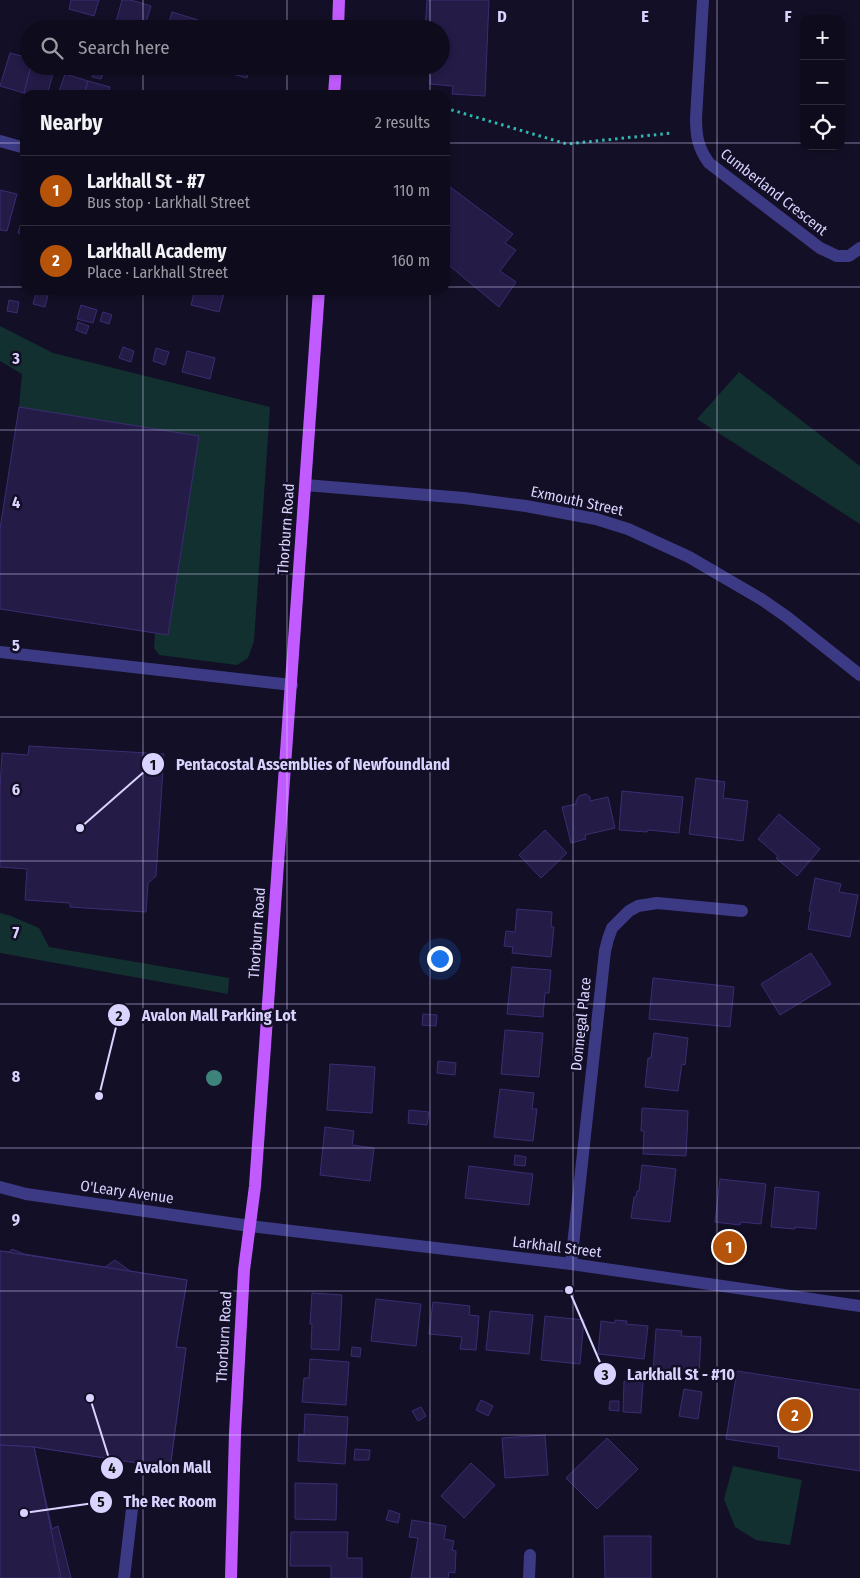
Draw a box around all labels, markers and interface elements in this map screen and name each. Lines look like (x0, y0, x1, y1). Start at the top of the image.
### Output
text: D (497, 7, 507, 26)
text: E (641, 7, 649, 26)
text: F (784, 7, 792, 26)
map controls (800, 15, 845, 150)
button: + (800, 15, 845, 60)
search box (20, 20, 450, 75)
icon: search (38, 34, 66, 62)
text: Search here (78, 36, 170, 59)
button: − (800, 60, 845, 105)
button: locate (800, 105, 845, 150)
text: Nearby (40, 110, 102, 136)
text: 2 results (375, 113, 430, 132)
street label: Cumberland Crescent (717, 145, 831, 239)
text: Larkhall St - #7 (87, 170, 205, 193)
text: 1 (53, 181, 59, 200)
text: 110 m (393, 181, 430, 200)
text: Bus stop · Larkhall Street (87, 193, 250, 212)
text: Larkhall Academy (87, 240, 227, 263)
text: 2 (52, 251, 60, 270)
text: 160 m (391, 251, 430, 270)
text: Place · Larkhall Street (87, 263, 228, 282)
text: 3 (11, 349, 20, 368)
street label: Exmouth Street (529, 482, 625, 520)
street label: Thorburn Road (274, 483, 298, 575)
text: 4 (12, 493, 20, 512)
text: 5 (12, 636, 20, 655)
callout: Pentacostal Assemblies of Newfoundland (141, 749, 460, 780)
text: Pentacostal Assemblies of Newfoundland (176, 755, 450, 774)
text: 1 (150, 756, 156, 774)
text: 6 (12, 780, 20, 799)
street label: Thorburn Road (245, 887, 269, 979)
text: 7 (13, 923, 20, 942)
your location (427, 946, 453, 972)
street label: Donnegal Place (567, 976, 595, 1072)
callout: Avalon Mall Parking Lot (106, 1000, 306, 1031)
text: Avalon Mall Parking Lot (141, 1006, 297, 1025)
text: 2 (115, 1007, 123, 1025)
text: 8 (12, 1067, 21, 1086)
street label: O'Leary Avenue (79, 1177, 175, 1207)
text: 9 (12, 1210, 20, 1229)
pin: 1 (713, 1228, 745, 1266)
street label: Larkhall Street (511, 1233, 603, 1261)
street label: Thorburn Road (213, 1291, 235, 1383)
callout: Larkhall St - #10 (592, 1359, 745, 1390)
text: Larkhall St - #10 (627, 1365, 735, 1384)
text: 3 (600, 1366, 609, 1384)
pin: 2 (779, 1396, 811, 1434)
callout: Avalon Mall (99, 1452, 221, 1483)
text: Avalon Mall (134, 1458, 212, 1477)
text: 4 (108, 1459, 116, 1477)
callout: The Rec Room (89, 1486, 226, 1517)
text: The Rec Room (124, 1492, 216, 1511)
text: 5 (97, 1493, 105, 1511)

